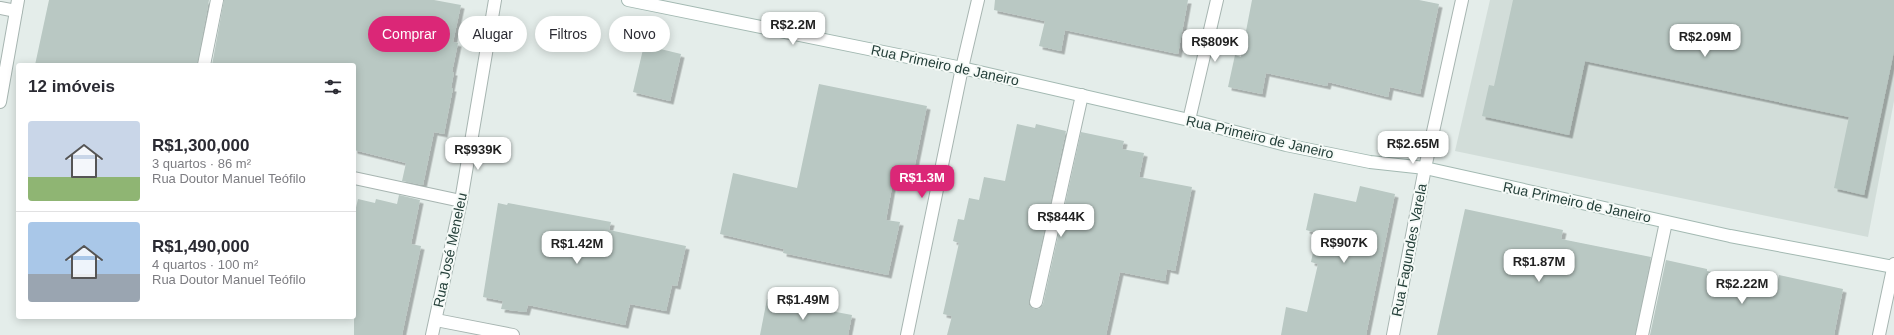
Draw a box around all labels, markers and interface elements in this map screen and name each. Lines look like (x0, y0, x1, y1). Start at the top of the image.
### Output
pin: R$2.2M (760, 12, 826, 46)
chip: Comprar (368, 16, 450, 52)
chip: Alugar (458, 16, 527, 52)
chip: Filtros (535, 16, 601, 52)
chip: Novo (609, 16, 670, 52)
text: R$2.2M (770, 17, 816, 32)
pin: R$2.09M (1668, 24, 1742, 58)
pin: R$809K (1182, 29, 1248, 63)
text: R$2.09M (1679, 29, 1731, 44)
text: R$809K (1191, 34, 1239, 49)
street label: Rua Primeiro de Janeiro (870, 41, 1021, 89)
icon: filters (322, 76, 344, 98)
text: 12 imóveis (28, 77, 115, 96)
street label: Rua Primeiro de Janeiro (1185, 112, 1336, 162)
pin: R$2.65M (1376, 131, 1450, 165)
text: R$1,300,000 (152, 136, 249, 155)
text: R$2.65M (1387, 136, 1439, 151)
icon: home (60, 137, 108, 185)
pin: R$939K (445, 137, 511, 171)
text: R$939K (454, 142, 502, 157)
text: 3 quartos · 86 m² (152, 156, 251, 171)
pin: R$1.3M (889, 165, 955, 199)
text: R$1.3M (899, 170, 945, 185)
text: Rua Doutor Manuel Teófilo (152, 171, 306, 186)
street label: Rua Primeiro de Janeiro (1502, 178, 1653, 226)
street label: Rua Fagundes Varela (1388, 182, 1430, 318)
street label: Rua José Meneleu (430, 191, 470, 309)
pin: R$844K (1028, 204, 1094, 238)
text: R$844K (1037, 209, 1085, 224)
pin: R$907K (1311, 230, 1377, 264)
pin: R$1.42M (540, 231, 614, 265)
text: R$907K (1320, 235, 1368, 250)
text: R$1.42M (551, 236, 603, 251)
text: R$1,490,000 (152, 237, 249, 256)
icon: home (60, 238, 108, 286)
pin: R$1.87M (1502, 249, 1576, 283)
text: R$1.87M (1513, 254, 1565, 269)
text: 4 quartos · 100 m² (152, 257, 258, 272)
pin: R$2.22M (1705, 271, 1779, 305)
text: Rua Doutor Manuel Teófilo (152, 272, 306, 287)
text: R$2.22M (1716, 276, 1768, 291)
pin: R$1.49M (766, 287, 840, 321)
text: R$1.49M (777, 292, 829, 307)

